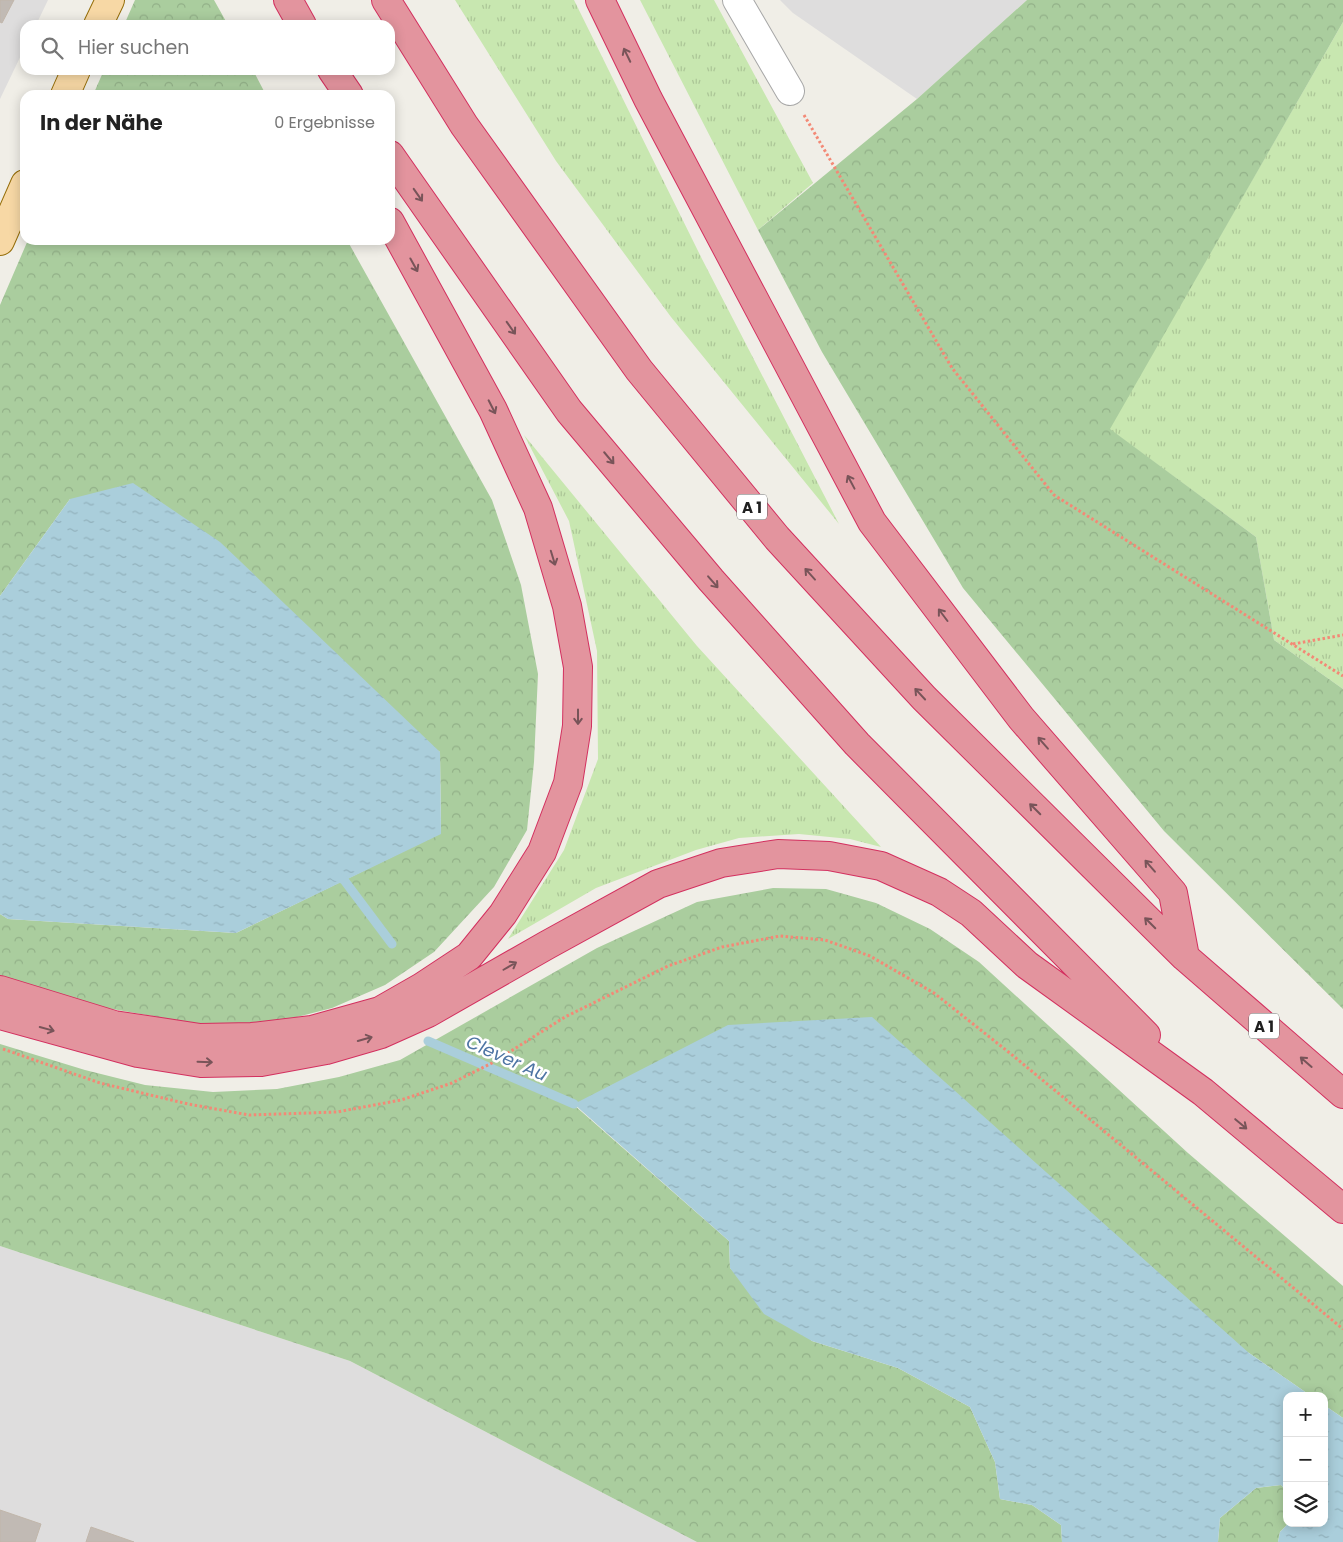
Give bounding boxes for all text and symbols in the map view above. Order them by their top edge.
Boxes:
search box [20,20,395,75]
icon: search [38,34,66,62]
text: Hier suchen [78,34,189,61]
one-way arrow [621,48,631,63]
text: In der Nähe [40,108,163,137]
text: 0 Ergebnisse [274,111,375,134]
one-way arrow [413,188,423,202]
one-way arrow [409,257,419,272]
one-way arrow [506,321,516,335]
one-way arrow [487,400,497,415]
one-way arrow [603,451,614,464]
one-way arrow [845,475,855,490]
road number: A 1 [737,494,767,520]
one-way arrow [548,549,558,565]
one-way arrow [804,567,816,580]
one-way arrow [707,575,718,588]
one-way arrow [937,609,948,622]
one-way arrow [914,687,926,700]
one-way arrow [573,709,582,725]
one-way arrow [1037,737,1049,750]
one-way arrow [1029,802,1041,815]
one-way arrow [1144,859,1155,872]
one-way arrow [1144,917,1156,929]
one-way arrow [502,961,517,971]
road number: A 1 [1249,1014,1279,1038]
one-way arrow [38,1025,54,1034]
water label: Clever Au [462,1029,552,1087]
one-way arrow [357,1034,373,1044]
one-way arrow [1300,1057,1313,1068]
one-way arrow [197,1058,213,1067]
one-way arrow [1234,1118,1247,1129]
map controls [1283,1392,1328,1527]
button: + [1283,1392,1328,1437]
button: − [1283,1437,1328,1482]
button: layers [1283,1482,1328,1527]

